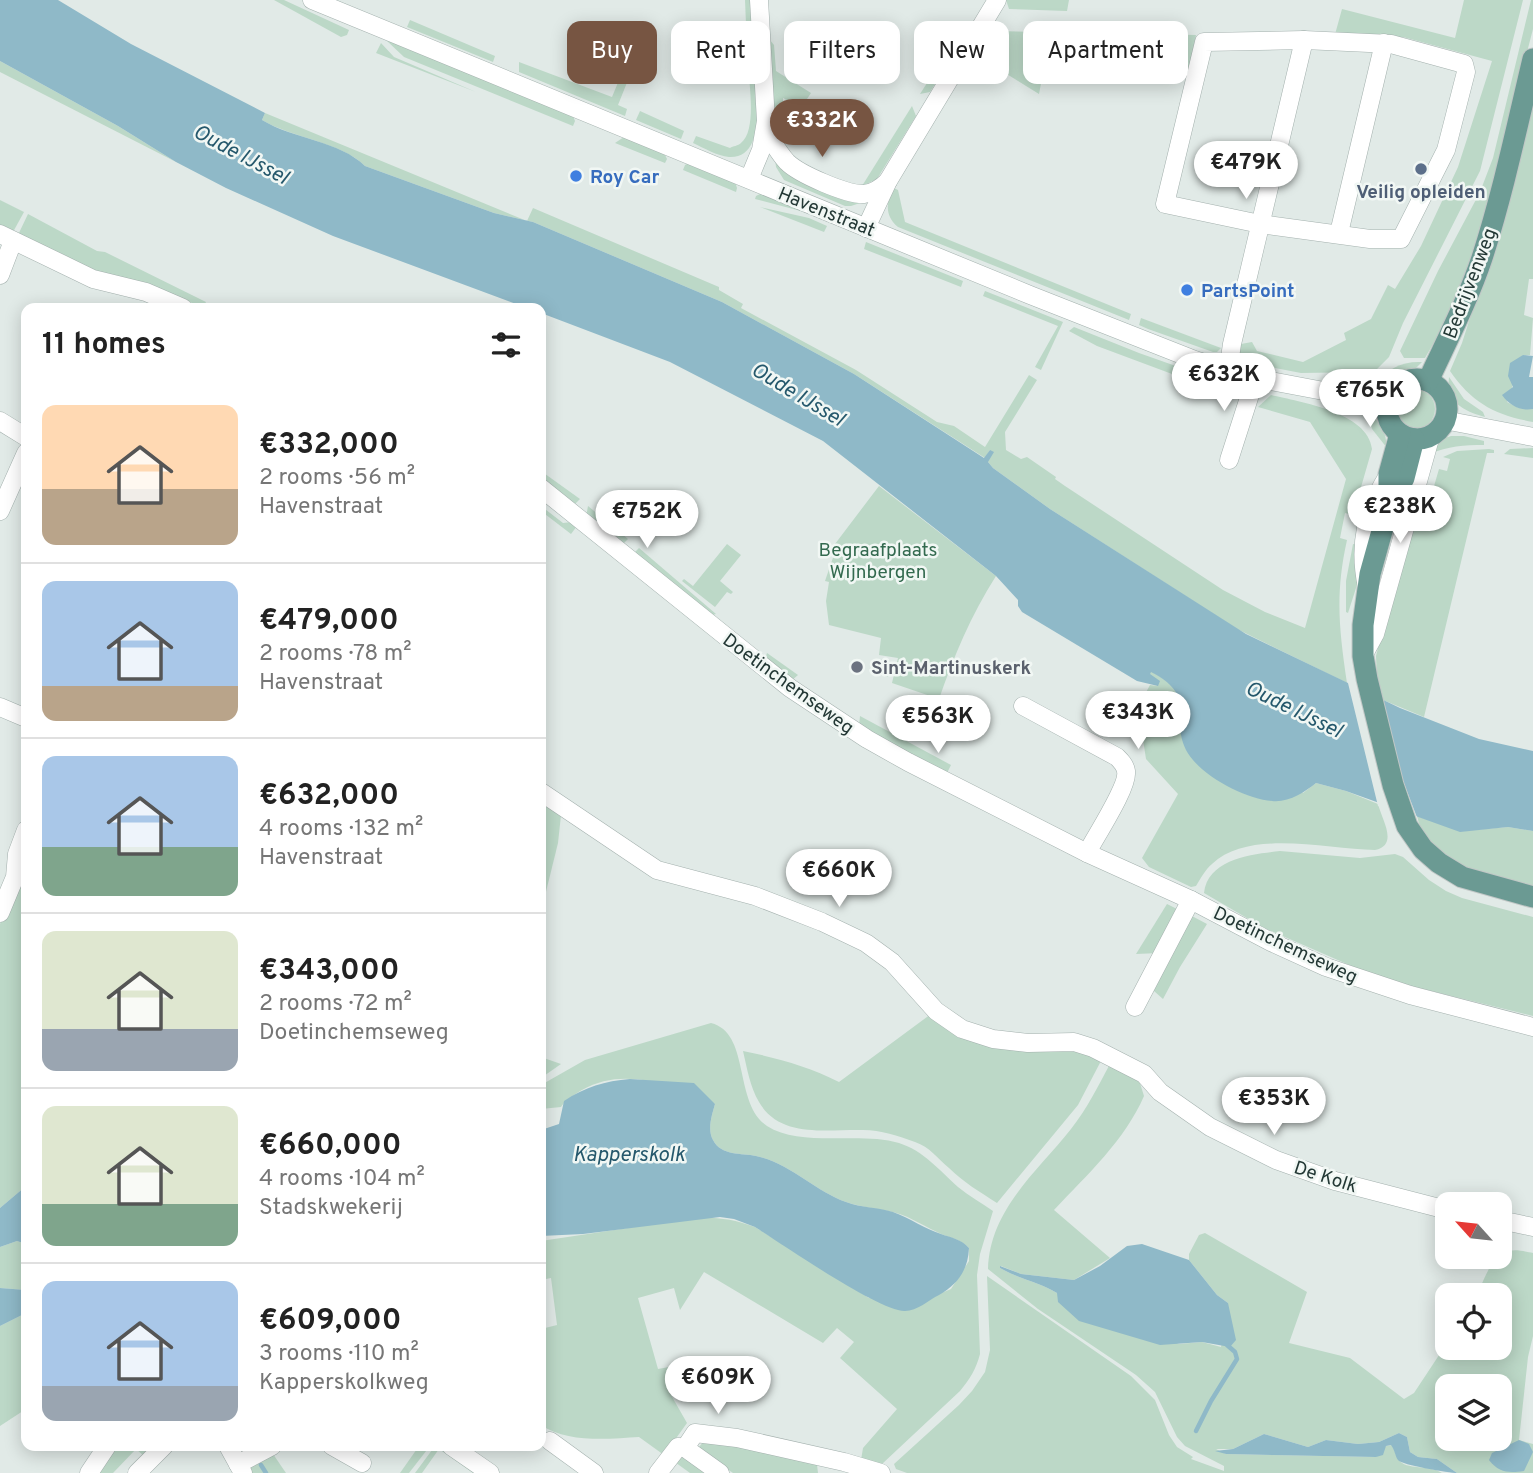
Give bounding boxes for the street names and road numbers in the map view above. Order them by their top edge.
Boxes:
street label: Havenstraat [774,183,878,243]
street label: Bedrijvenweg [1439,225,1503,342]
street label: Doetinchemseweg [717,629,858,740]
street label: Doetinchemseweg [1209,902,1361,990]
street label: De Kolk [1291,1156,1360,1199]

